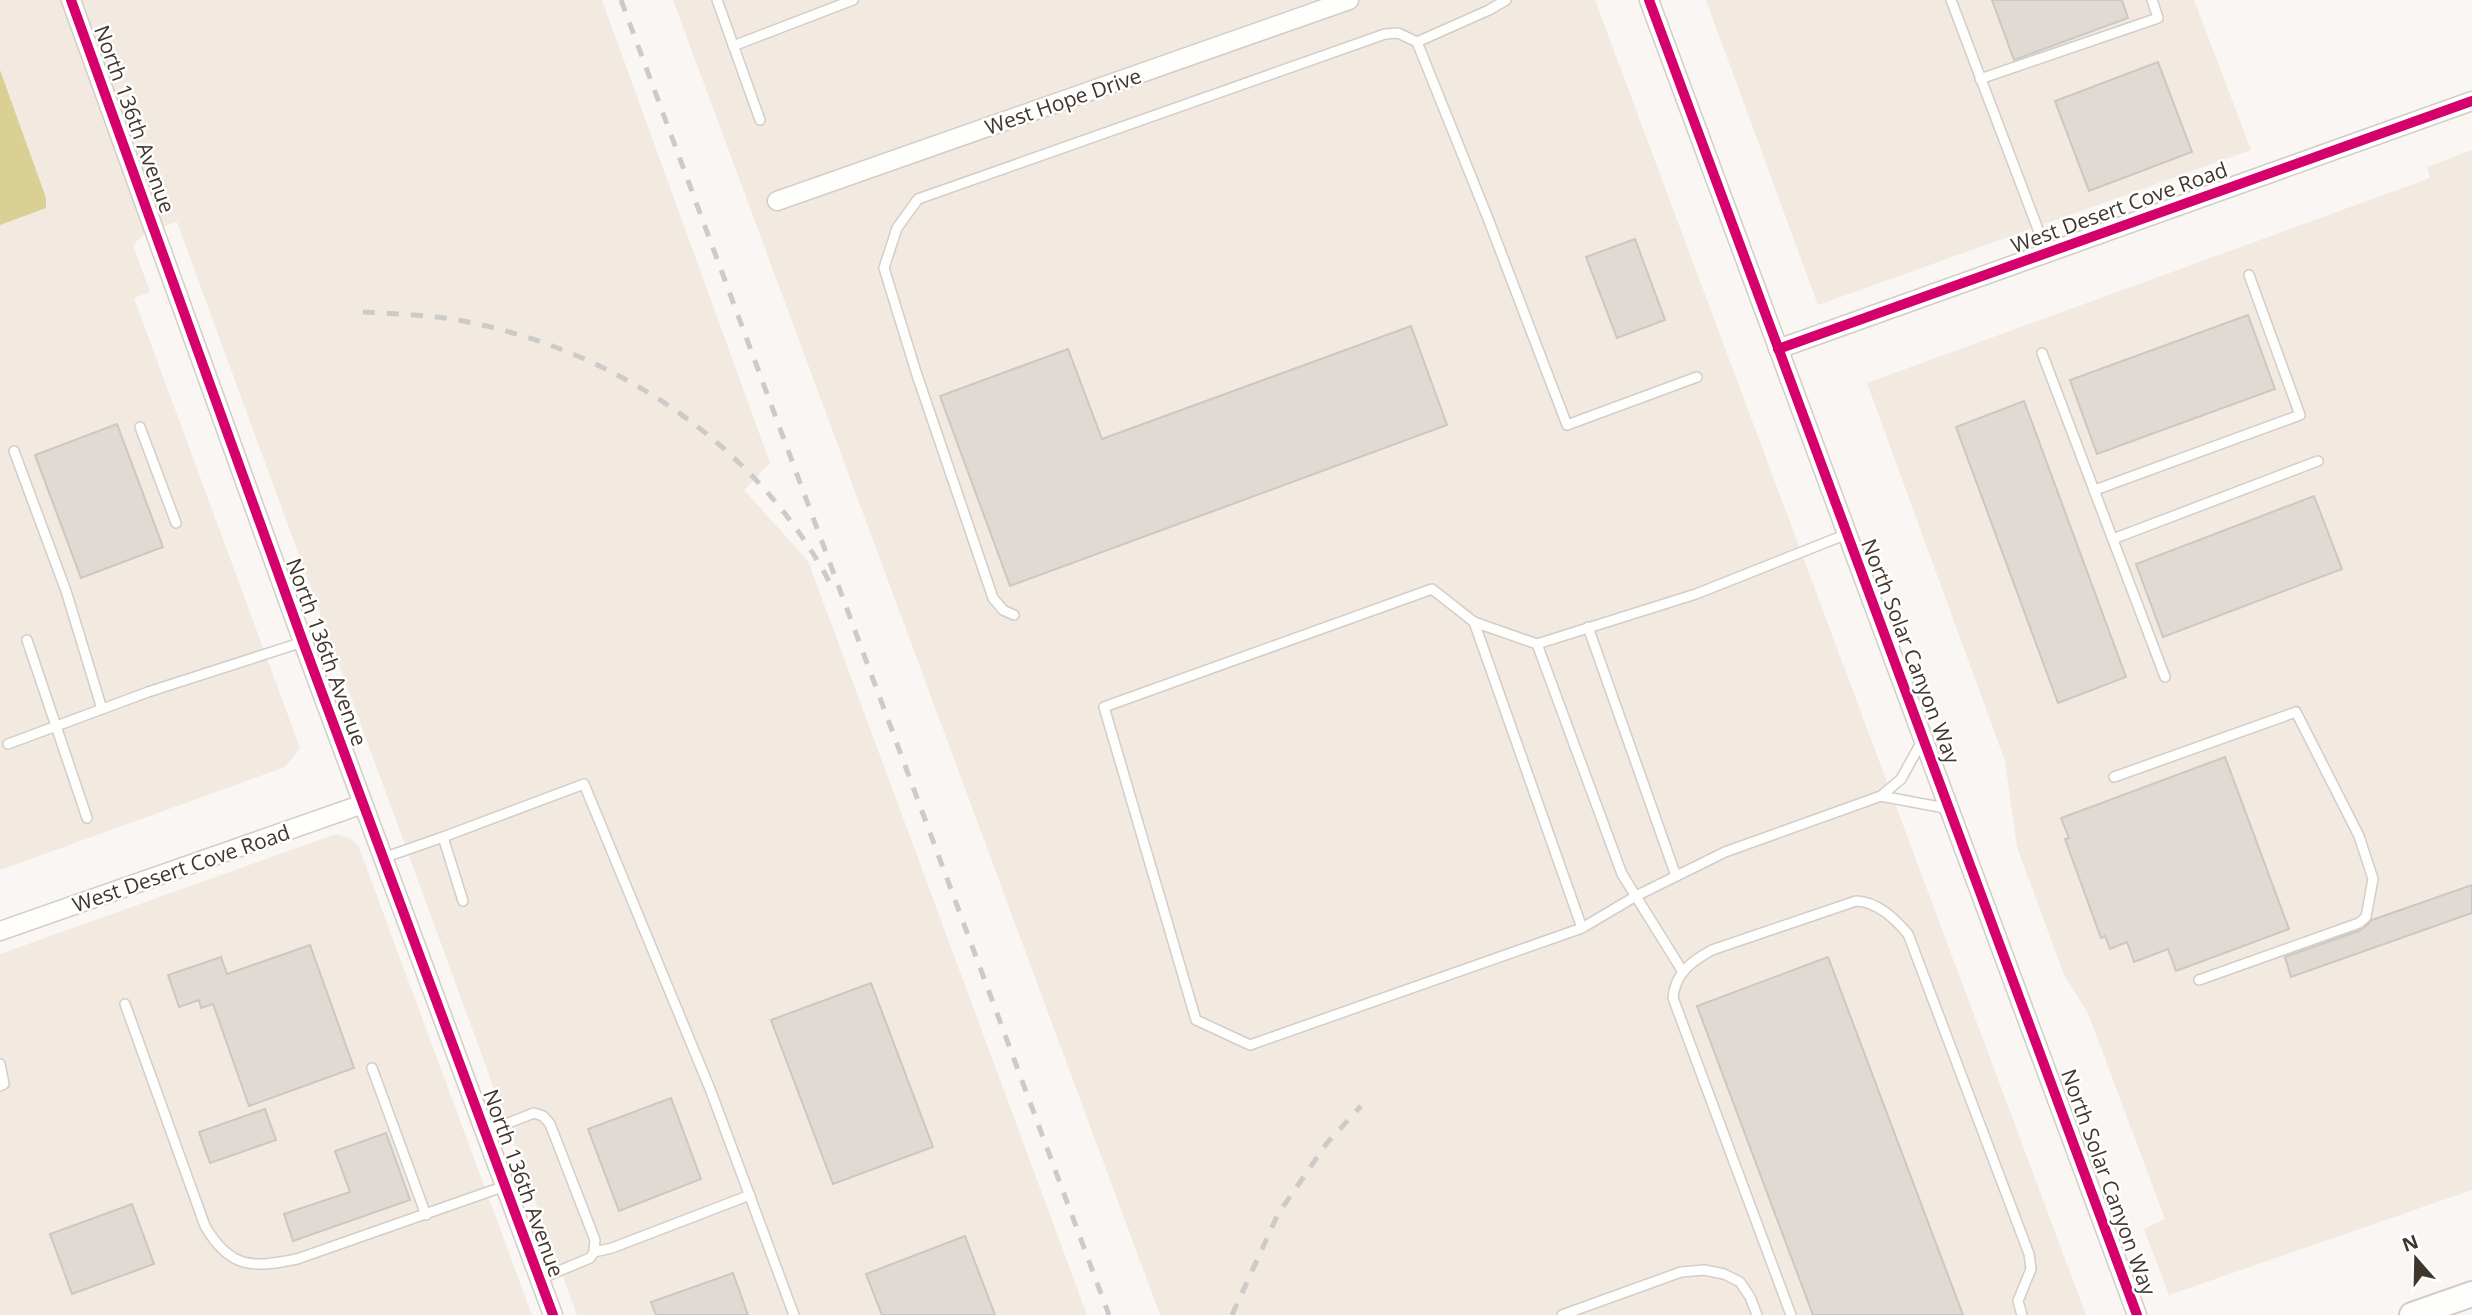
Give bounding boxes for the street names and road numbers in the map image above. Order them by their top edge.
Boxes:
street label: North 136th Avenue [88,21,182,217]
street label: West Hope Drive [981,61,1145,141]
street label: West Desert Cove Road [2007,155,2231,259]
street label: North Solar Canyon Way [1855,534,1967,768]
street label: North 136th Avenue [280,554,374,750]
street label: West Desert Cove Road [69,818,293,918]
street label: North Solar Canyon Way [2055,1065,2163,1299]
street label: North 136th Avenue [477,1085,571,1281]

